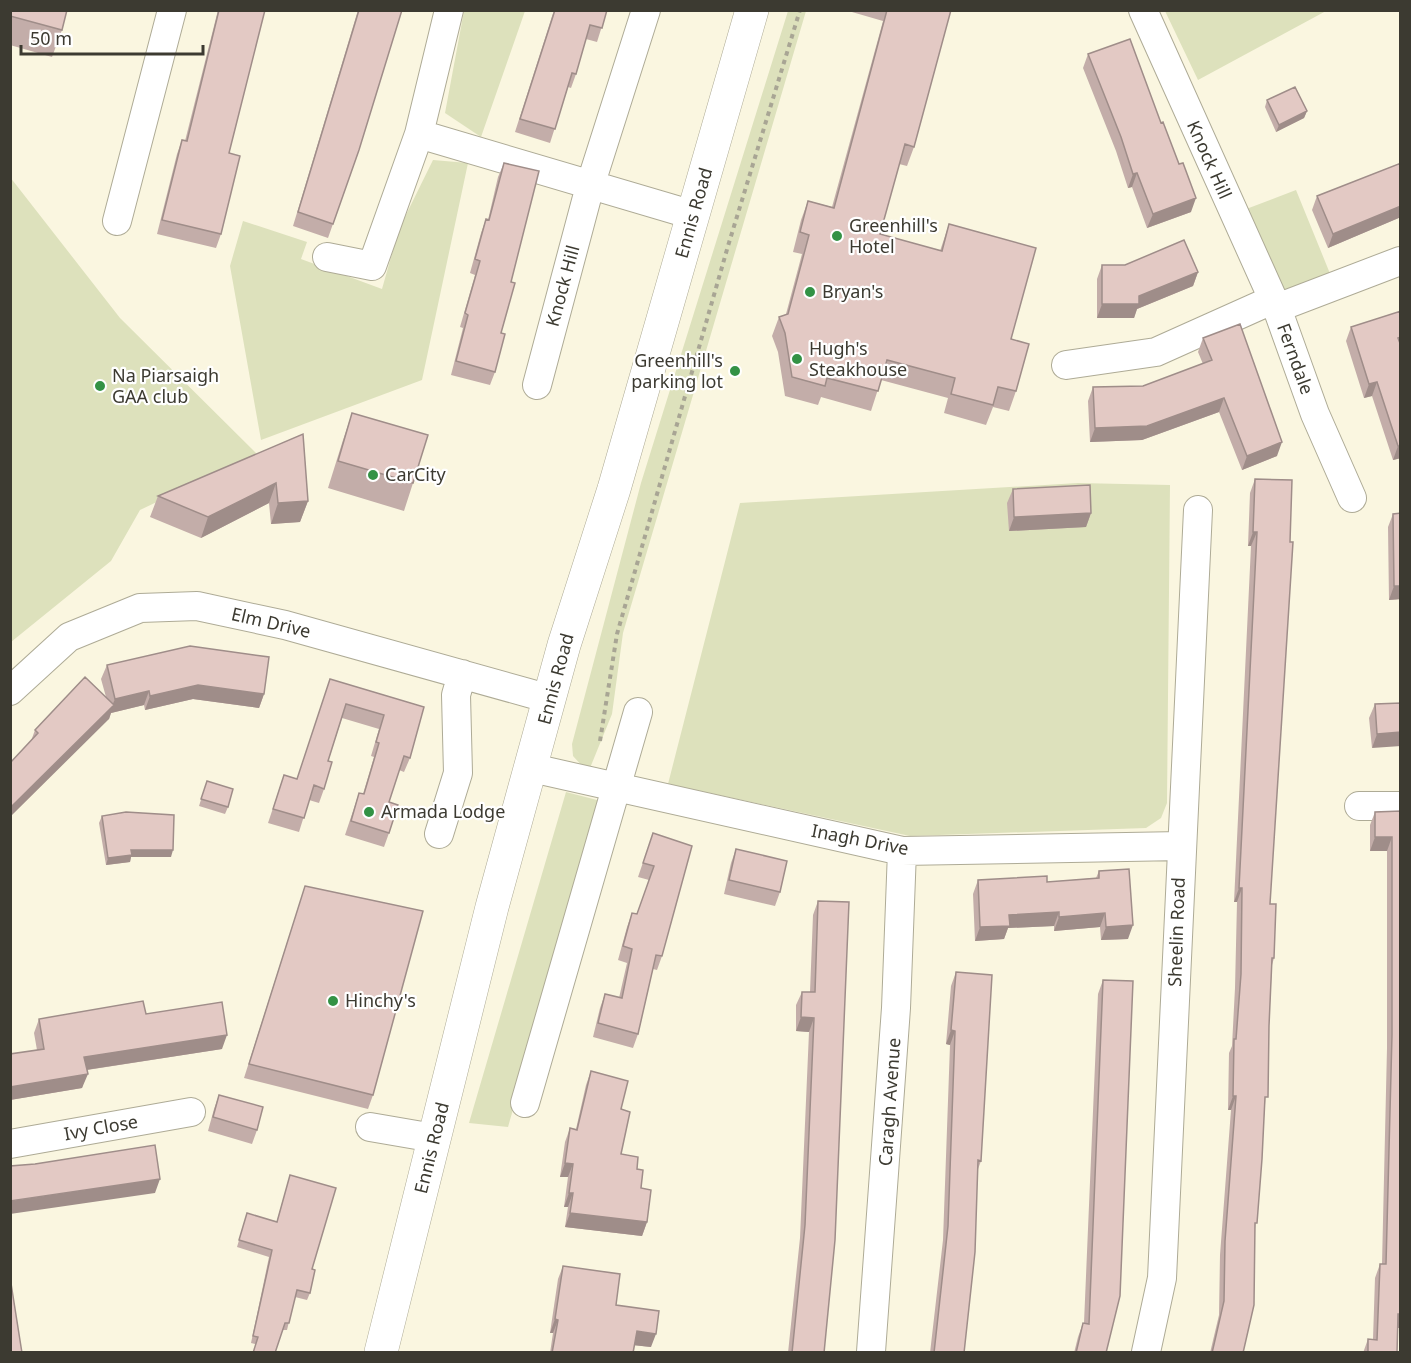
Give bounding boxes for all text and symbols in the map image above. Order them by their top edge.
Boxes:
scale bar [21,18,202,56]
text: 50 m [30,26,72,50]
street label: Knock Hill [1182,117,1238,203]
street label: Ennis Road [669,164,717,261]
place label: Greenhill's Hotel [849,213,938,258]
marker: Greenhill's Hotel [830,229,844,243]
street label: Knock Hill [540,242,584,329]
place label: Bryan's [822,279,884,303]
marker: Bryan's [803,285,817,299]
street label: Ferndale [1272,320,1320,398]
place label: Hugh's Steakhouse [809,336,907,381]
place label: Greenhill's parking lot [631,348,723,393]
marker: Hugh's Steakhouse [790,352,804,366]
place label: Na Piarsaigh GAA club [112,363,219,408]
marker: Greenhill's parking lot [728,364,742,378]
marker: Na Piarsaigh GAA club [93,379,107,393]
place label: CarCity [385,462,446,486]
marker: CarCity [366,468,380,482]
street label: Elm Drive [229,601,313,643]
street label: Ennis Road [531,630,579,727]
place label: Armada Lodge [381,799,505,823]
marker: Armada Lodge [362,805,376,819]
street label: Inagh Drive [809,818,911,860]
street label: Sheelin Road [1162,877,1190,987]
place label: Hinchy's [345,988,416,1012]
marker: Hinchy's [326,994,340,1008]
street label: Caragh Avenue [873,1037,905,1167]
street label: Ennis Road [408,1100,454,1196]
street label: Ivy Close [62,1109,140,1145]

